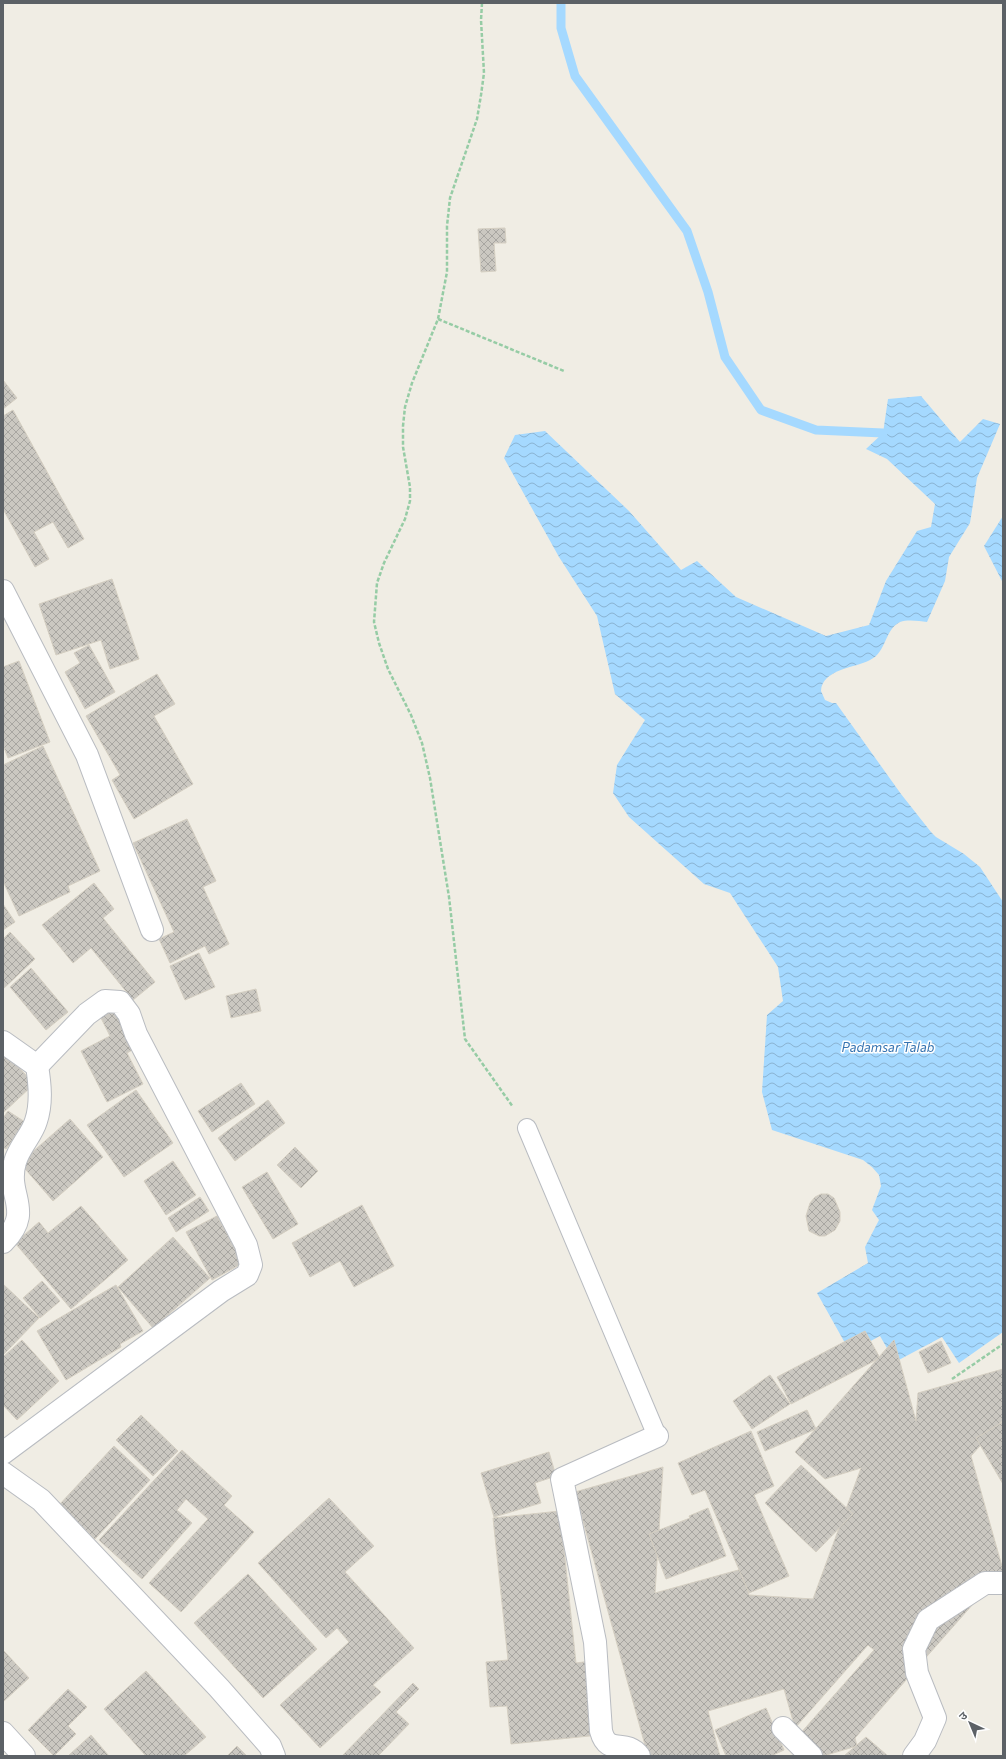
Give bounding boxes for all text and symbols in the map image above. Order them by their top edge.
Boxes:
water label: Padamsar Talab [842,1039,935,1055]
north arrow [950,1703,990,1743]
text: उ [956,1708,970,1722]

